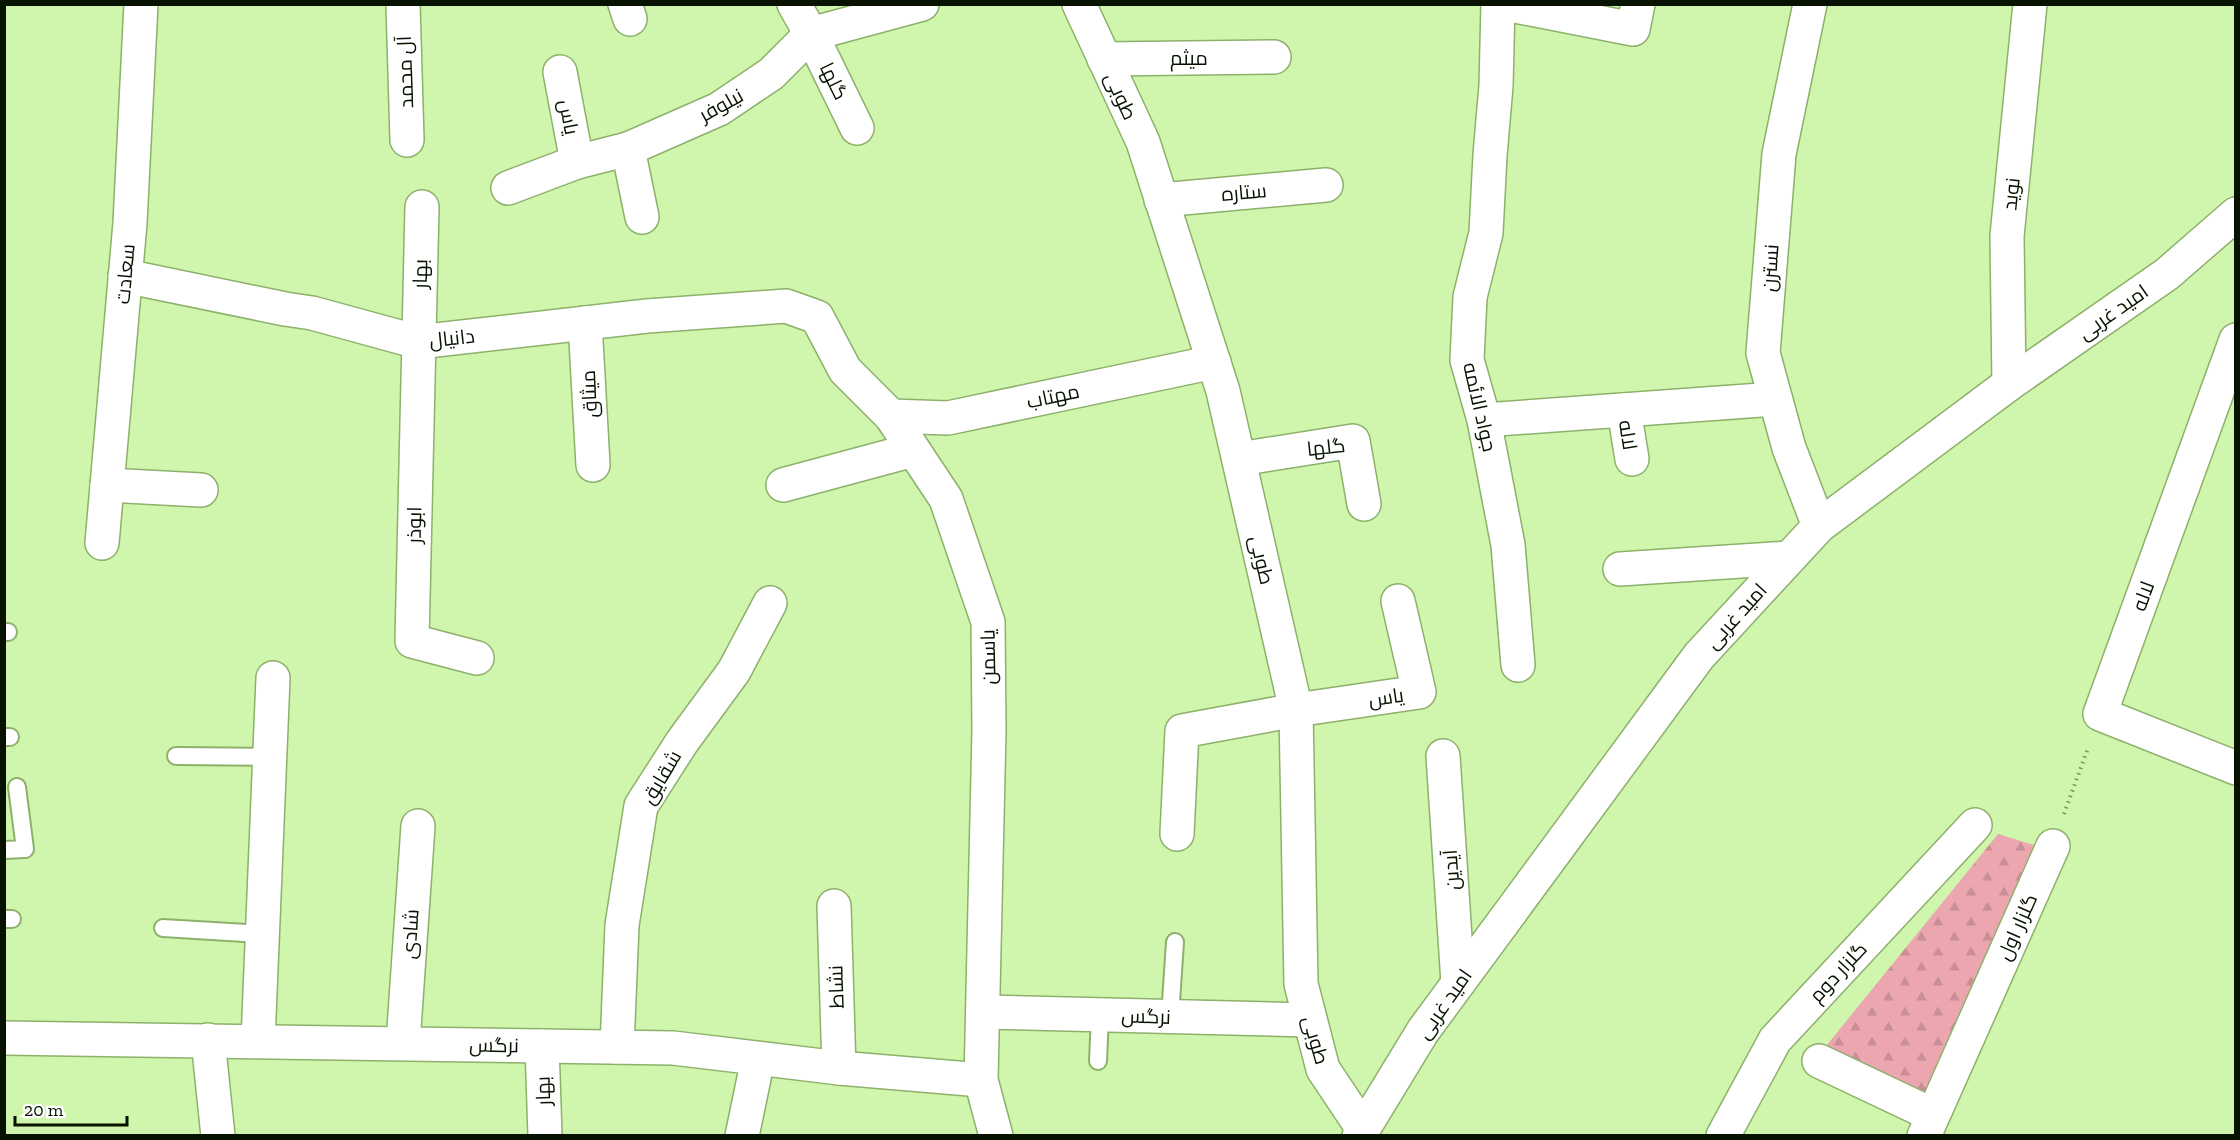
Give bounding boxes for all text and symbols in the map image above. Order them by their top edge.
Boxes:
street label: آل محمد [392,35,419,109]
street label: میثم [1170,46,1208,72]
street label: گلها [814,58,853,104]
street label: طوبی [1099,69,1142,124]
street label: نیلوفر [694,83,747,127]
street label: یاس [553,97,584,138]
street label: نوید [1997,176,2025,212]
street label: ستاره [1220,178,1268,206]
street label: سعادت [110,243,140,305]
street label: نسترن [1756,243,1785,293]
street label: بهار [408,259,433,290]
street label: امید غربی [2073,279,2153,346]
street label: دانیال [428,324,476,353]
street label: جواد الائمه [1458,360,1502,454]
street label: میثاق [576,369,603,418]
street label: مهتاب [1024,379,1082,414]
street label: لاله [1614,418,1642,452]
street label: گلها [1305,433,1347,462]
street label: ابوذر [402,506,426,545]
street label: طوبی [1244,533,1279,587]
street label: امید غربی [1700,578,1772,654]
street label: لاله [2127,578,2159,614]
street label: یاسمن [976,628,1001,685]
street label: یاس [1367,683,1406,712]
street label: شقایق [636,746,687,809]
street label: آیدین [1438,848,1465,891]
street label: گلزار اول [1992,890,2043,964]
street label: شادی [396,908,425,960]
street label: گلزار دوم [1804,937,1873,1009]
street label: امید غربی [1411,964,1478,1044]
street label: نشاط [823,965,849,1009]
street label: نرگس [1121,1003,1171,1030]
street label: طوبی [1297,1013,1334,1067]
street label: نرگس [469,1033,519,1058]
street label: بهار [530,1076,557,1107]
scale bar [15,1089,128,1127]
text: 20 m [24,1099,64,1121]

